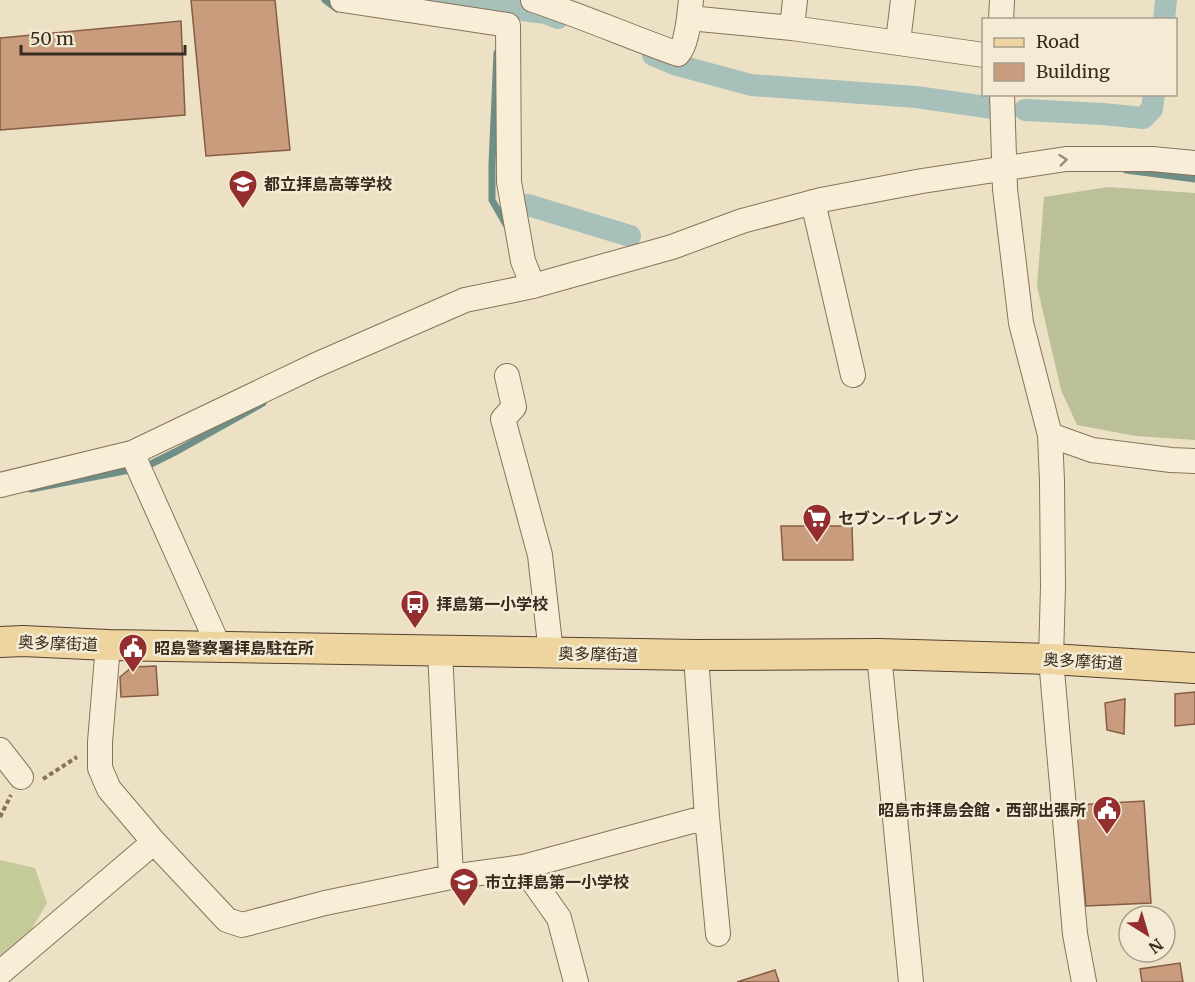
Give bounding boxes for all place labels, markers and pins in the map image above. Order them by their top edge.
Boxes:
school or university icon: 都立拝島高等学校 [227,168,259,210]
place label: 都立拝島高等学校 [264,174,392,194]
supermarket icon: セブン-イレブン [801,502,833,544]
place label: セブン-イレブン [838,508,959,528]
bus stop icon: 拝島第一小学校 [399,588,431,630]
place label: 拝島第一小学校 [436,594,548,614]
public building icon: 昭島警察署拝島駐在所 [117,632,149,674]
place label: 昭島警察署拝島駐在所 [154,638,314,658]
public building icon: 昭島市拝島会館・西部出張所 [1091,794,1123,836]
place label: 昭島市拝島会館・西部出張所 [878,800,1086,820]
school or university icon: 市立拝島第一小学校 [448,866,480,908]
place label: 市立拝島第一小学校 [485,872,629,892]

